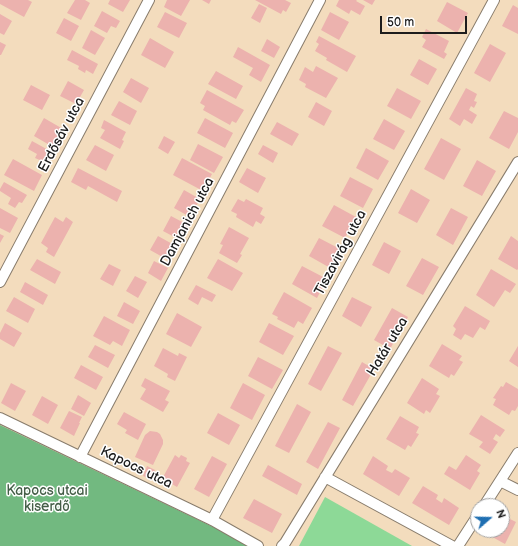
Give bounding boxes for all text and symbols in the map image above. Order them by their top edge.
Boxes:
scale bar [382,8,469,34]
text: 50 m [387,15,414,30]
street label: Erdősáv utca [35,95,89,175]
street label: Damjanich utca [158,175,218,269]
street label: Tiszavirág utca [311,208,371,298]
street label: Határ utca [364,314,412,380]
street label: Kapocs utca [97,443,175,493]
park label: Kapocs utcai kiserdő [6,483,88,516]
north arrow [470,498,510,538]
text: N [493,508,508,520]

